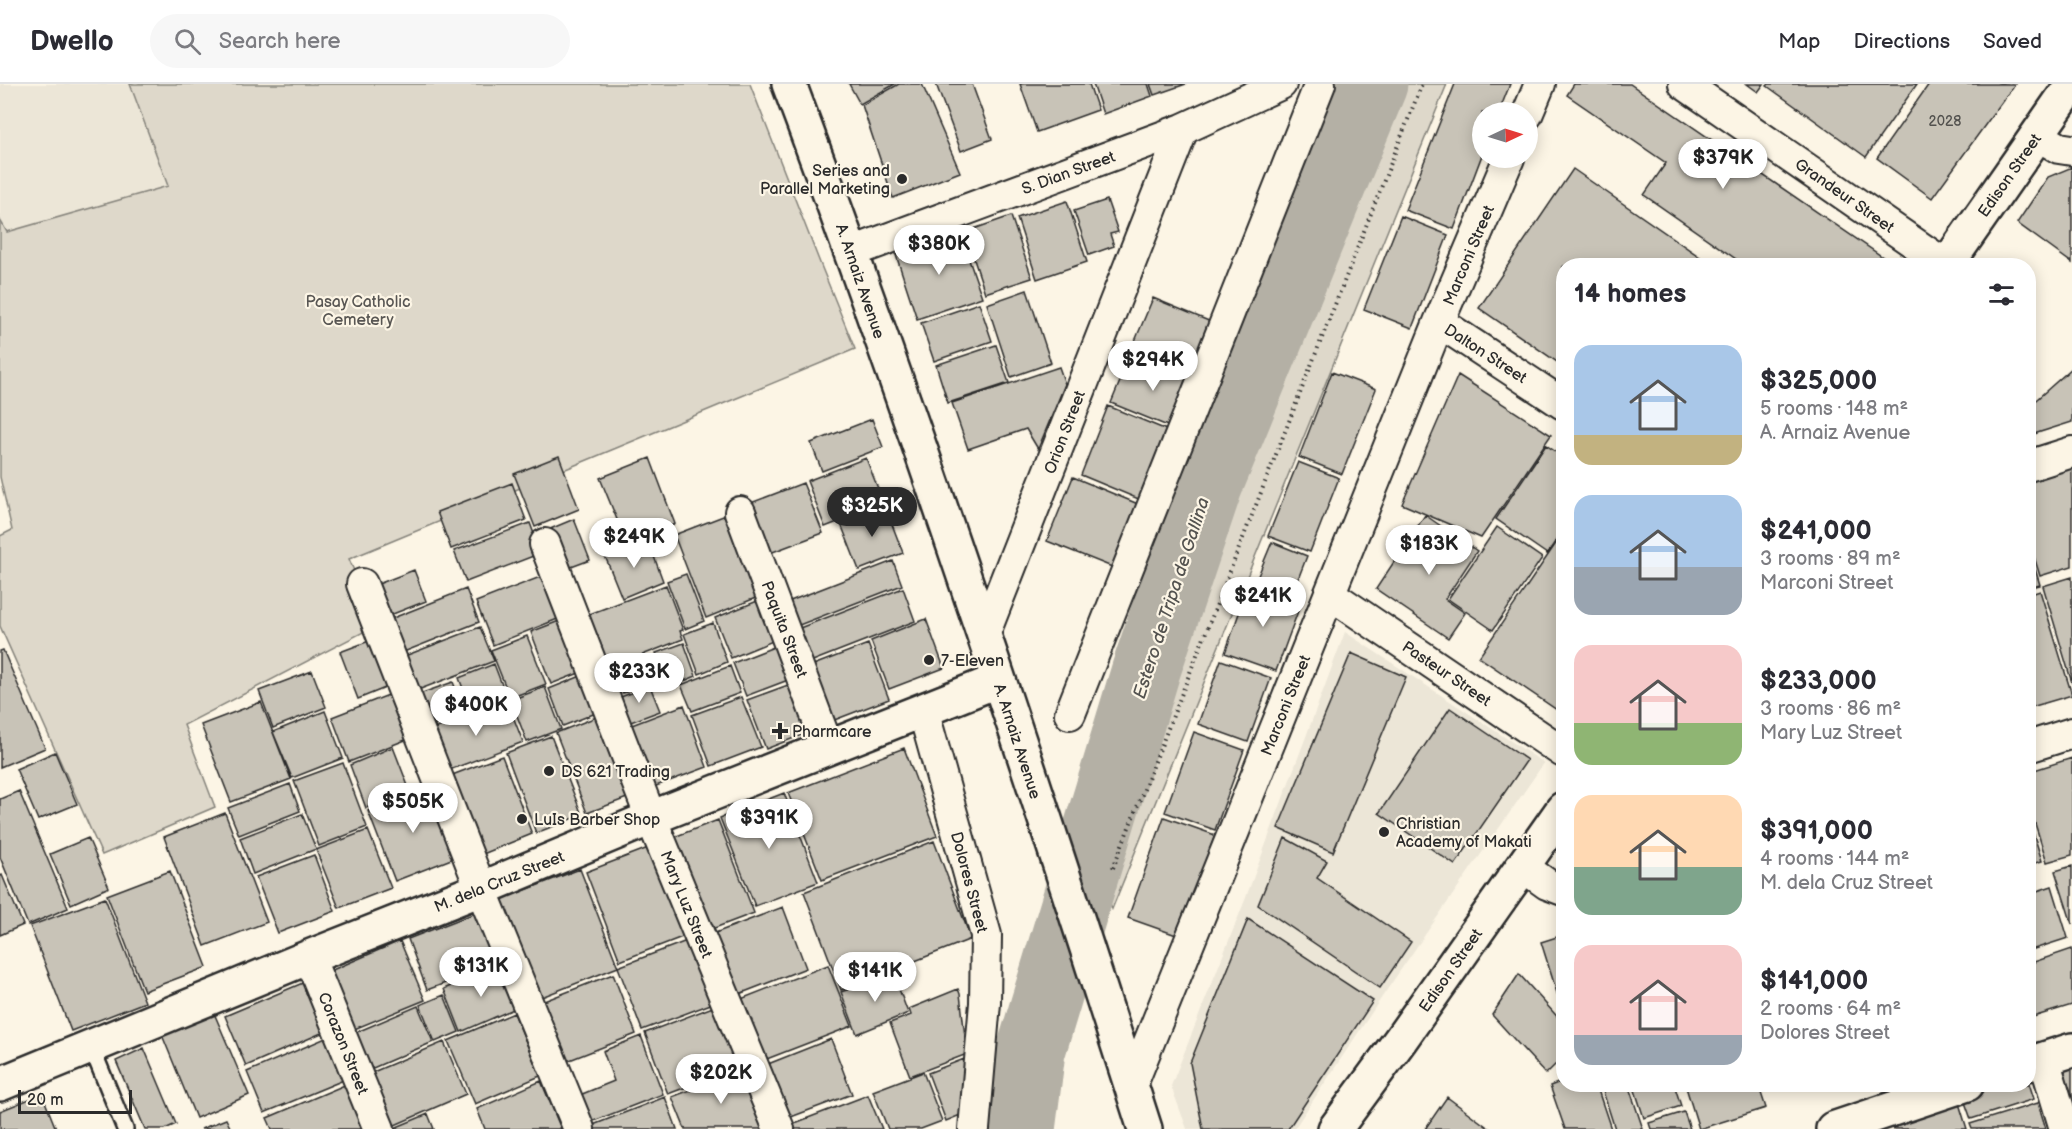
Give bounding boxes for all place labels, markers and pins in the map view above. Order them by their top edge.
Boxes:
pin: $379K [1681,139,1765,190]
place label: Series and Parallel Marketing [760,162,890,199]
marker: Series and Parallel Marketing [895,172,909,186]
pin: $380K [897,225,981,276]
pin: $294K [1111,341,1195,392]
pin: $325K [830,487,914,538]
pin: $249K [592,518,676,569]
pin: $183K [1387,525,1471,576]
pin: $241K [1221,577,1305,628]
place label: 7-Eleven [941,652,1004,671]
pin: $233K [597,653,681,704]
marker: 7-Eleven [922,653,936,667]
pin: $400K [434,686,518,737]
place label: Pharmcare [792,723,872,742]
marker: Pharmcare [773,724,787,738]
place label: DS 621 Trading [561,763,670,782]
marker: DS 621 Trading [542,764,556,778]
pin: $505K [371,783,455,834]
pin: $391K [727,799,811,850]
place label: LuIs Barber Shop [534,811,660,830]
marker: LuIs Barber Shop [515,812,529,826]
place label: Christian Academy of Makati [1396,815,1532,852]
marker: Christian Academy of Makati [1377,825,1391,839]
pin: $131K [439,947,523,998]
pin: $141K [833,952,917,1003]
pin: $202K [679,1054,763,1105]

